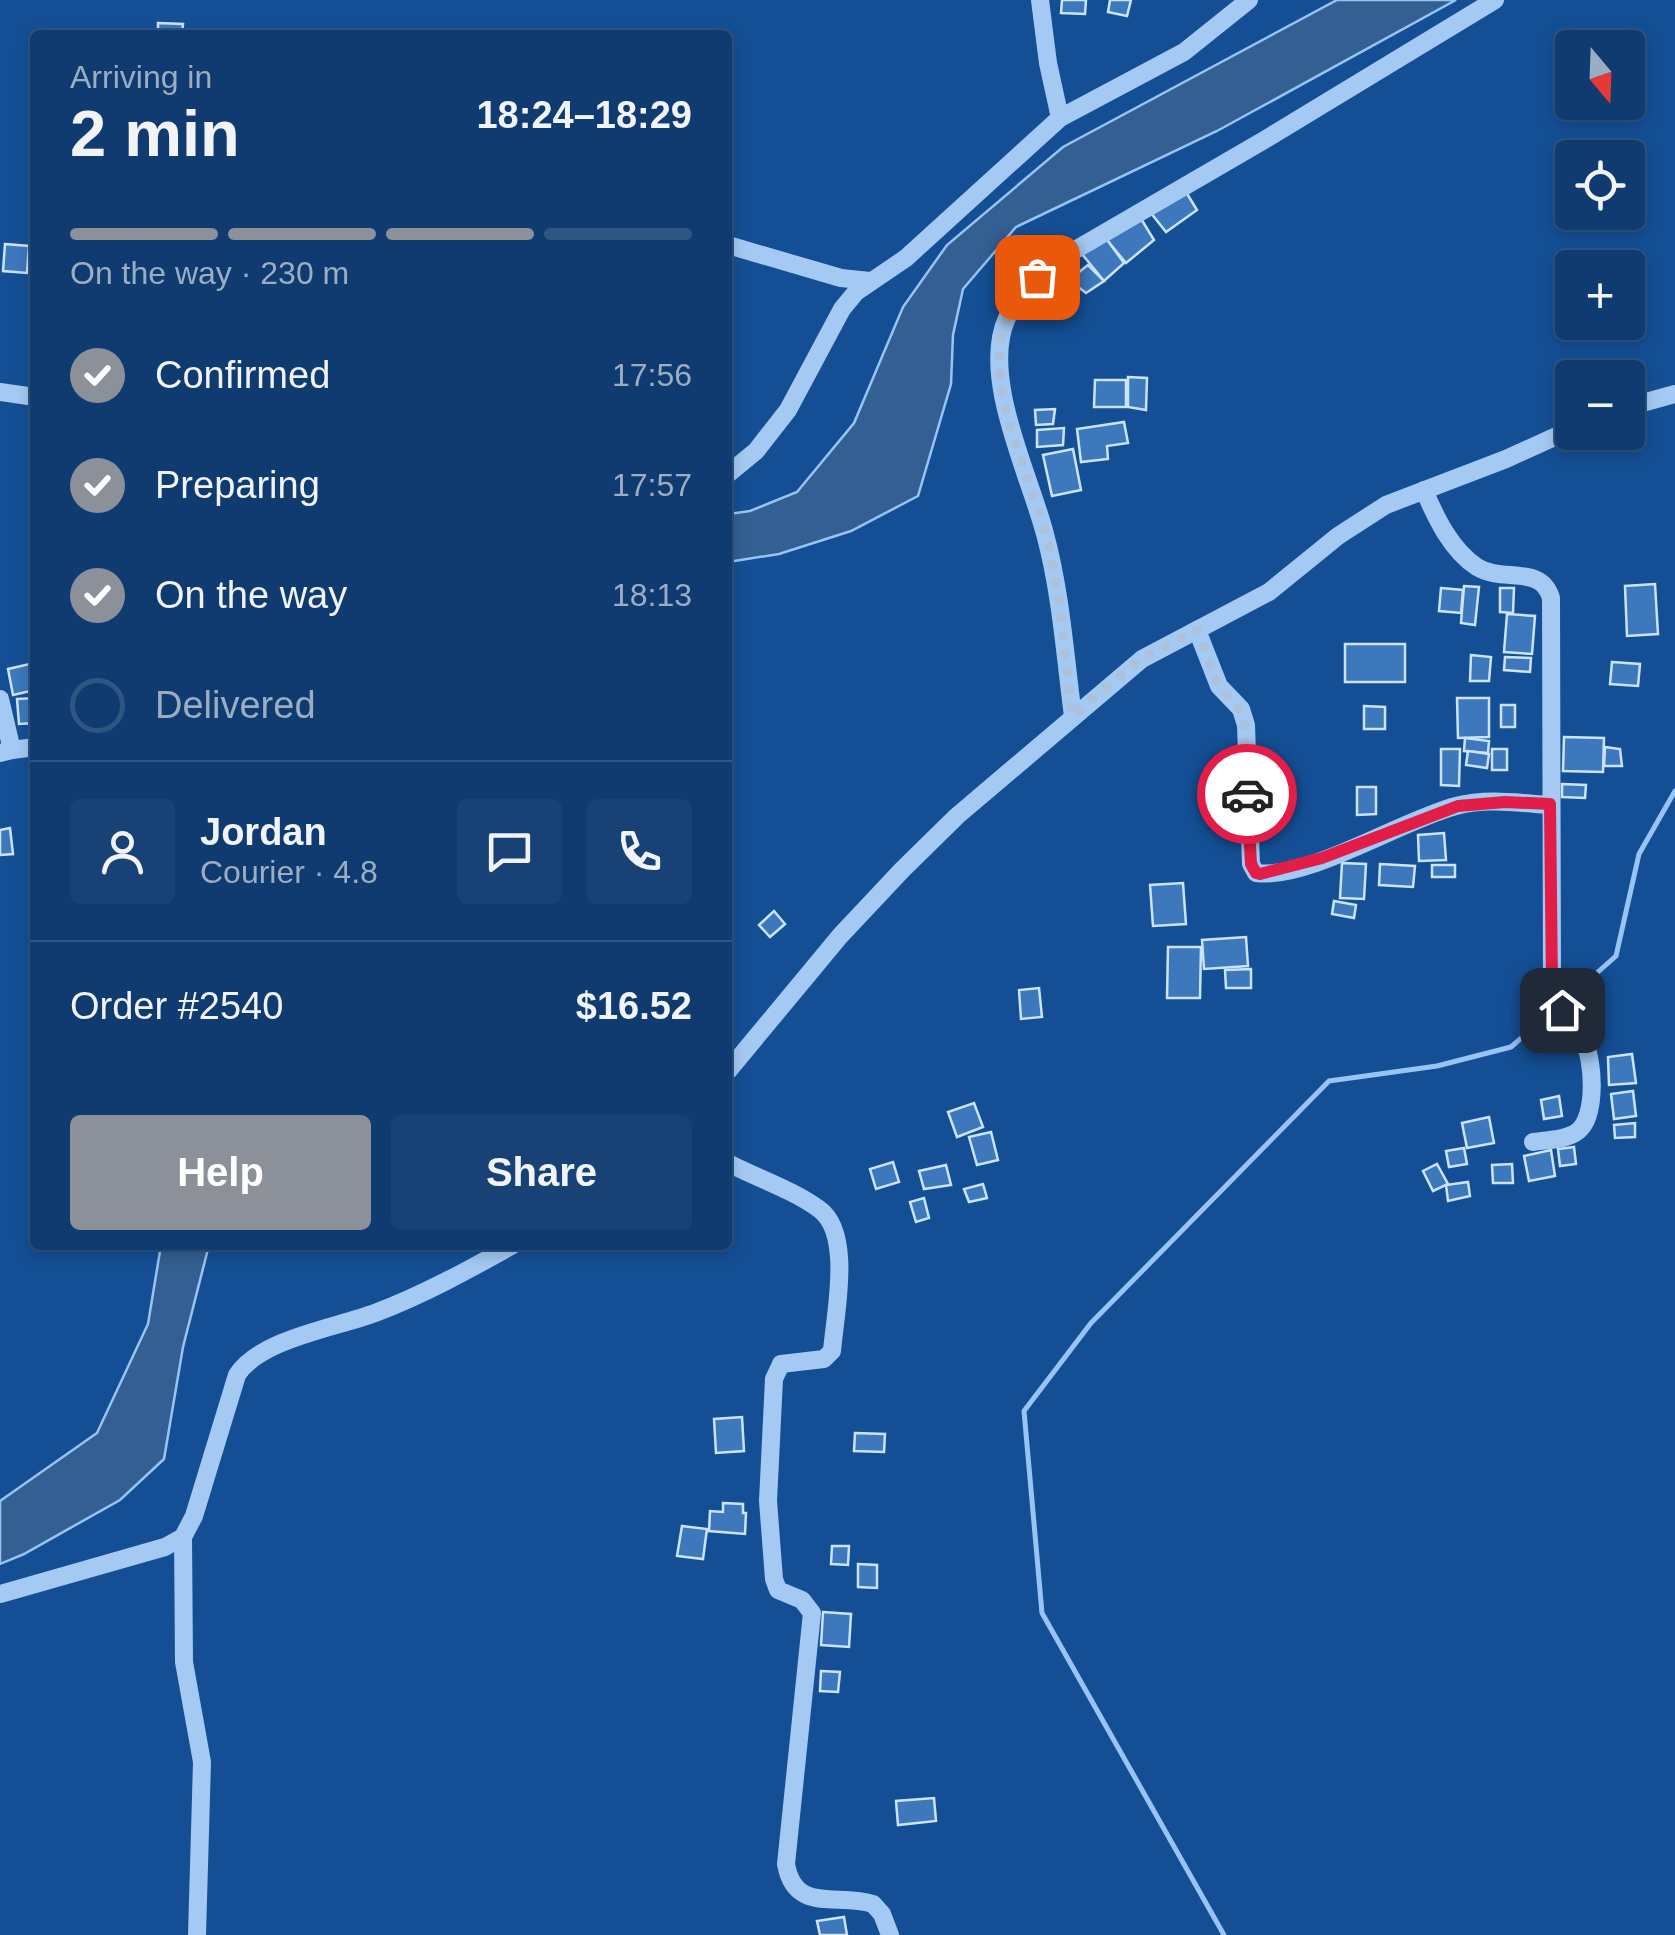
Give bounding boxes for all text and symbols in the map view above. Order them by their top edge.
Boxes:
north arrow [1555,30,1645,120]
map controls [1555,30,1645,450]
text: Arriving in [70,59,212,95]
text: 18:24–18:29 [476,94,692,136]
text: 2 min [70,97,240,170]
button: locate [1555,140,1645,230]
pin [995,235,1080,320]
icon: bag [1010,250,1065,305]
button: + [1555,250,1645,340]
text: On the way · 230 m [70,255,349,291]
icon: check [70,348,125,403]
text: Confirmed [155,354,330,396]
text: 17:56 [612,357,692,393]
button: − [1555,360,1645,450]
icon: check [70,458,125,513]
text: Preparing [155,464,320,506]
text: 17:57 [612,467,692,503]
icon: check [70,568,125,623]
text: On the way [155,574,347,616]
text: 18:13 [612,577,692,613]
text: Delivered [155,684,316,726]
courier [1197,744,1297,844]
icon: car [1220,767,1275,822]
button: person [70,799,175,904]
button: chat [457,799,562,904]
button: phone [587,799,692,904]
text: Jordan [200,811,327,853]
text: Courier · 4.8 [200,854,378,890]
pin [1520,968,1605,1053]
icon: home [1535,983,1590,1038]
text: Order #2540 [70,985,283,1027]
text: $16.52 [576,985,692,1027]
button: Help [70,1115,371,1230]
button: Share [391,1115,692,1230]

